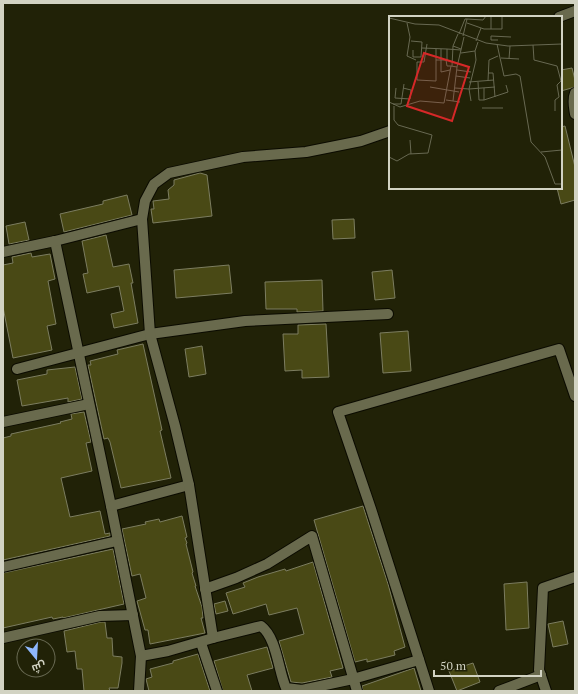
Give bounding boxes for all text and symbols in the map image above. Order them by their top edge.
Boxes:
inset map [389,16,562,189]
north arrow [16,638,56,678]
scale bar [434,652,541,678]
text: 50 m [440,658,467,673]
text: ش [30,659,48,676]

